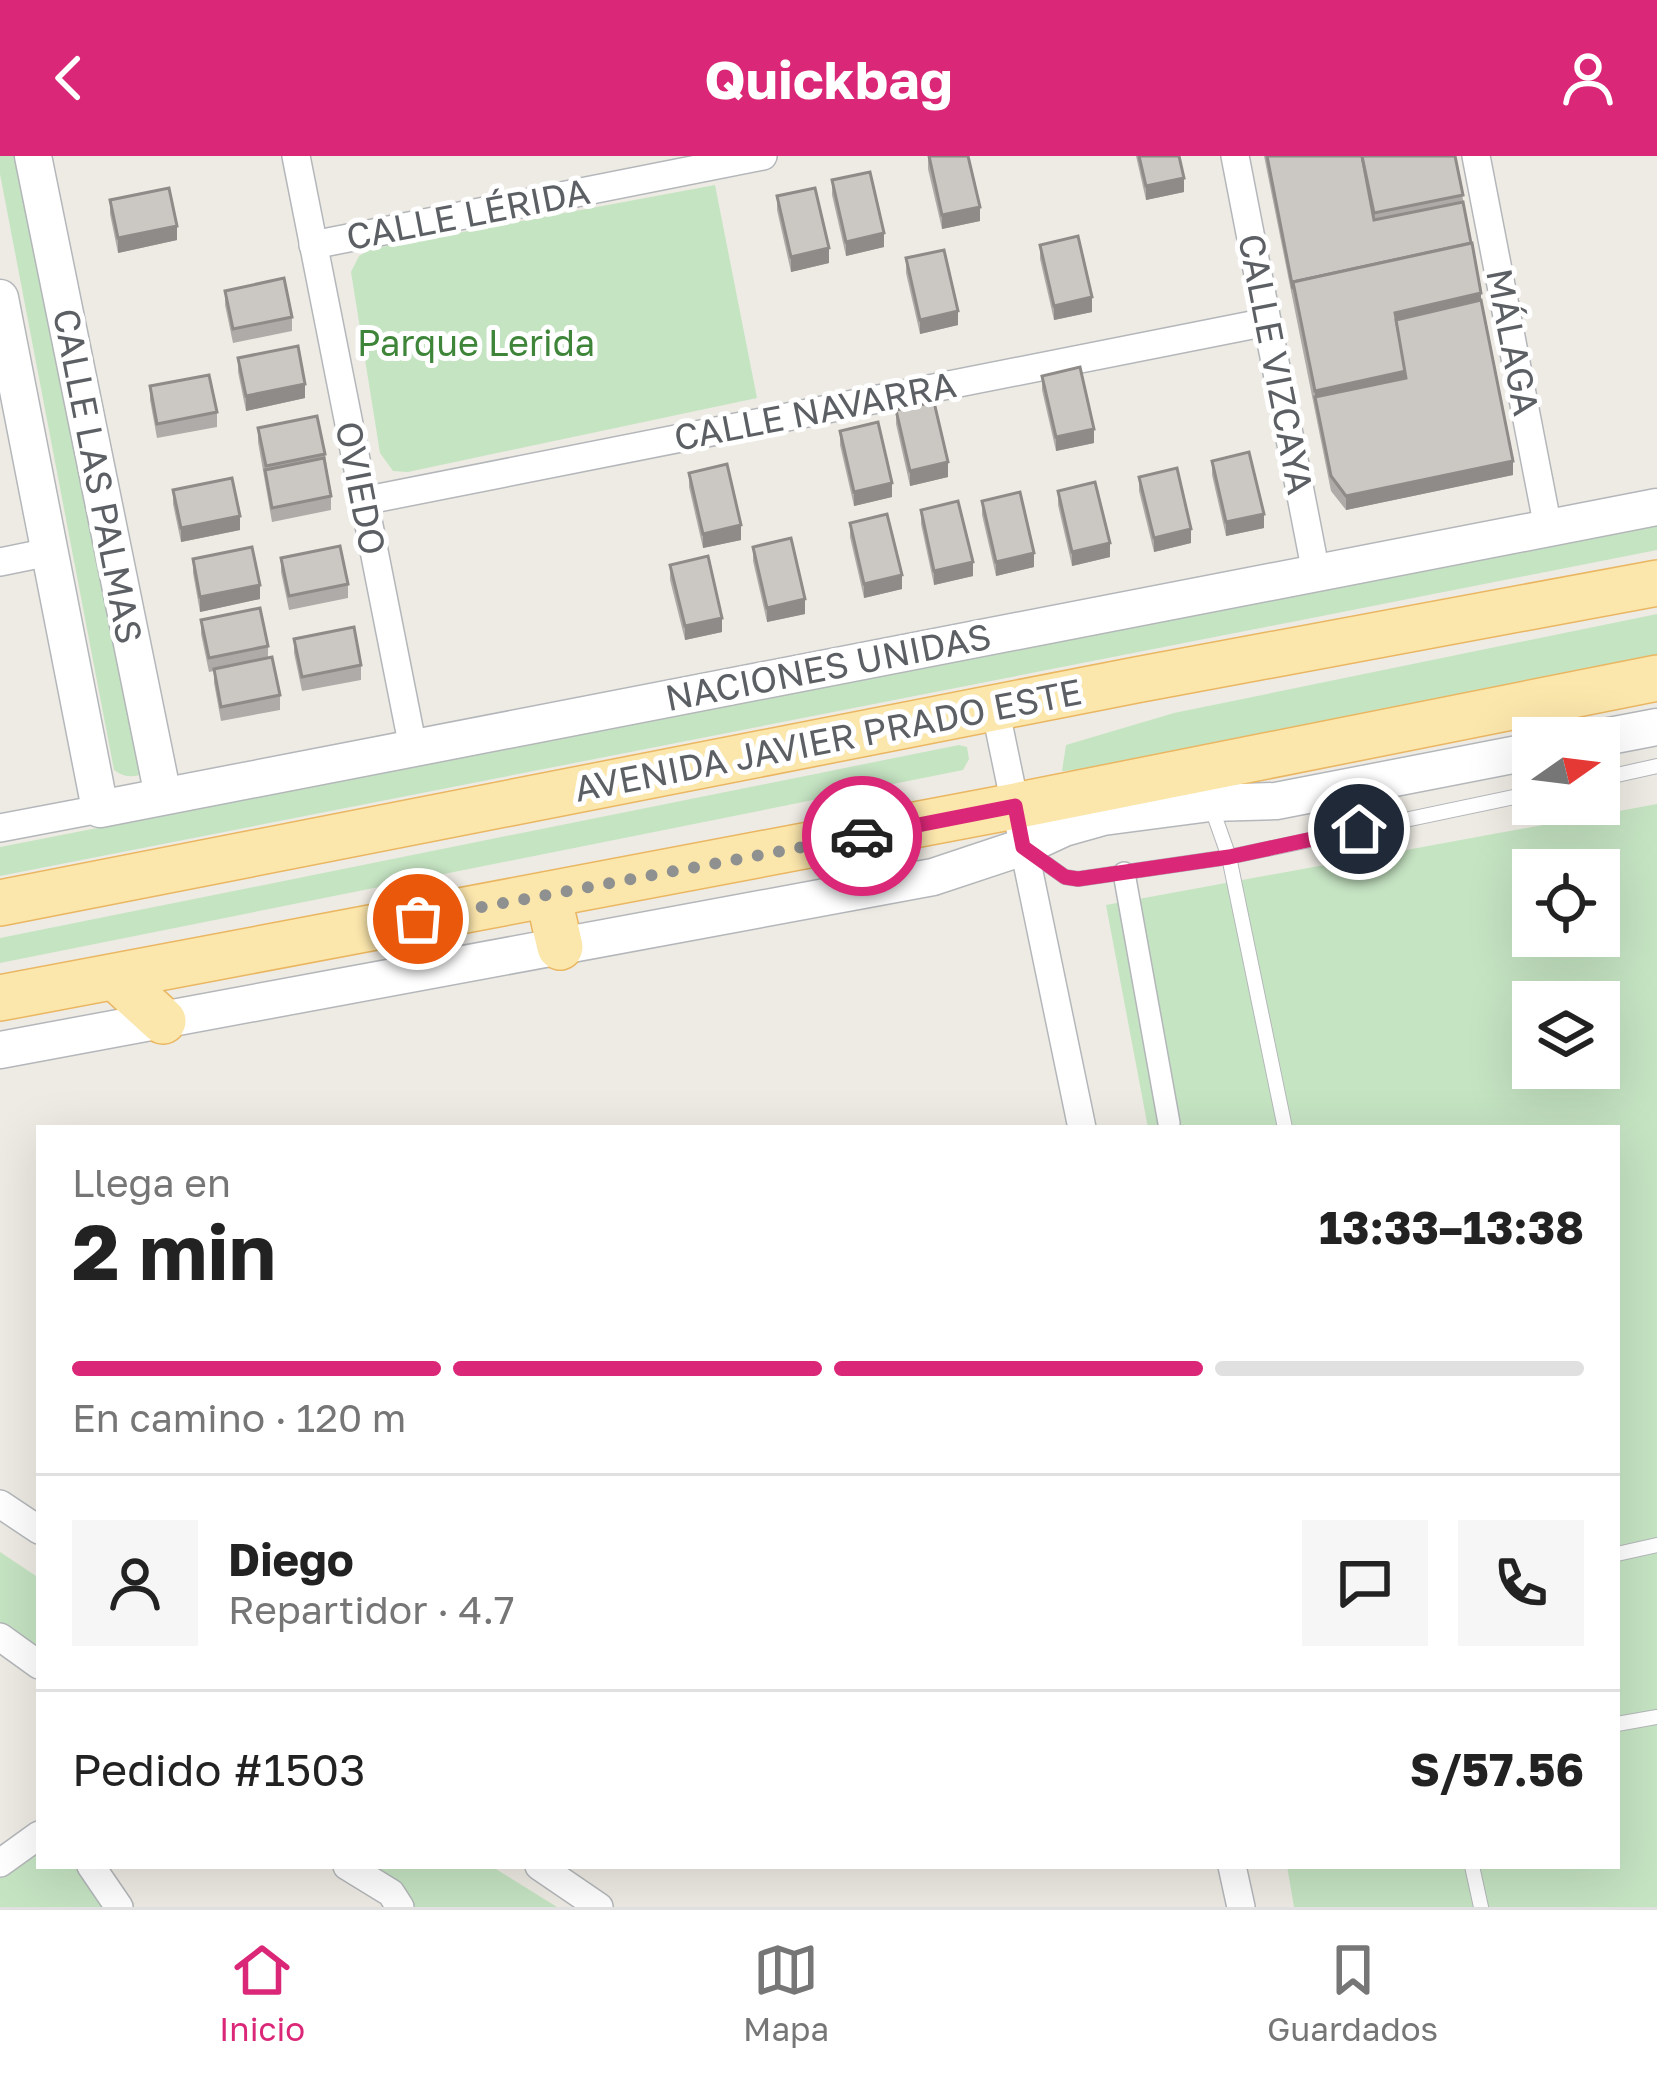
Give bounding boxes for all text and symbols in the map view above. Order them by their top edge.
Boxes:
icon: back [36,45,102,111]
icon: person [1555,45,1621,111]
text: Quickbag [704,46,953,111]
street label: CALLE LÉRIDA [343,169,593,258]
street label: CALLE VIZCAYA [1230,230,1323,498]
street label: MÁLAGA [1478,265,1549,419]
street label: CALLE LAS PALMAS [45,305,152,647]
park label: Parque Lerida [357,321,595,364]
street label: CALLE NAVARRA [670,362,959,459]
street label: OVIEDO [327,417,395,558]
street label: NACIONES UNIDAS [661,614,994,719]
street label: AVENIDA JAVIER PRADO ESTE [571,669,1085,810]
north arrow [1512,717,1620,825]
map controls [1512,717,1620,1089]
courier [802,776,922,896]
pin [1308,778,1410,880]
icon: home [1326,796,1392,862]
icon: car [829,803,895,869]
button: locate [1512,849,1620,957]
pin [367,868,469,970]
icon: bag [385,886,451,952]
button: layers [1512,981,1620,1089]
text: Llega en [72,1159,231,1206]
text: 13:33–13:38 [1319,1200,1584,1254]
text: 2 min [72,1204,276,1297]
text: En camino · 120 m [72,1394,406,1441]
button: person [72,1520,198,1646]
button: chat [1302,1520,1428,1646]
button: phone [1458,1520,1584,1646]
text: Diego [228,1532,354,1586]
text: Repartidor · 4.7 [228,1586,515,1633]
text: Pedido #1503 [72,1742,366,1796]
text: S/57.56 [1410,1742,1584,1796]
tab: Inicio [219,1937,305,2048]
tab: Mapa [743,1937,829,2048]
tab: Guardados [1267,1937,1438,2048]

